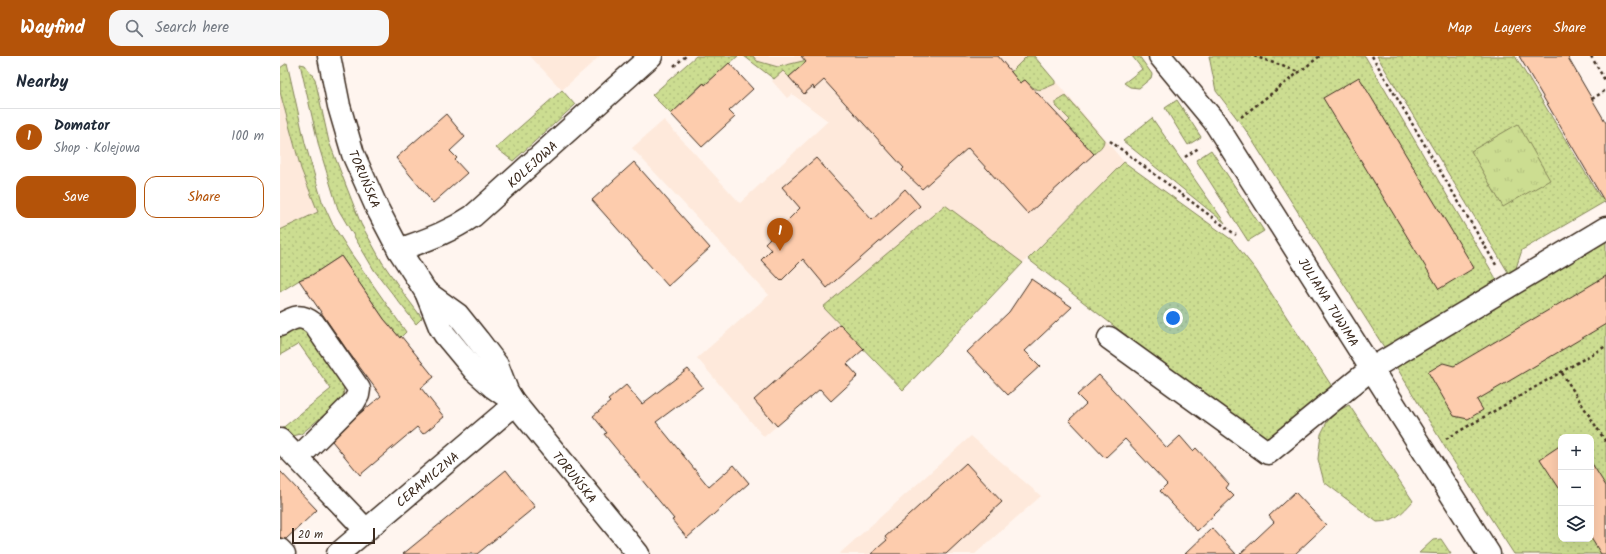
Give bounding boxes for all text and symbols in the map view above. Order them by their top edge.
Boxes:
search box [109,10,389,46]
text: Wayfind [20,13,85,43]
text: Search here [155,16,229,40]
icon: search [123,17,145,39]
text: Map [1448,17,1472,39]
text: Layers [1494,17,1532,39]
text: Share [1554,17,1586,39]
text: Nearby [16,69,68,96]
text: Domator [54,114,110,138]
text: 1 [27,126,31,147]
text: 100 m [231,126,264,147]
street label: KOLEJOWA [503,136,563,194]
text: Shop · Kolejowa [54,138,140,159]
street label: TORUŃSKA [342,147,385,212]
button: Save [16,176,136,218]
button: Share [144,176,264,218]
pin: 1 [767,218,793,251]
street label: JULIANA TUWIMA [1292,254,1364,352]
your location [1163,308,1183,328]
map controls [1558,434,1594,542]
button: + [1558,434,1594,470]
street label: CERAMICZNA [391,447,465,513]
street label: TORUŃSKA [546,447,601,509]
button: − [1558,470,1594,506]
button: layers [1558,506,1594,542]
scale bar [292,526,375,545]
text: 20 m [298,526,323,544]

